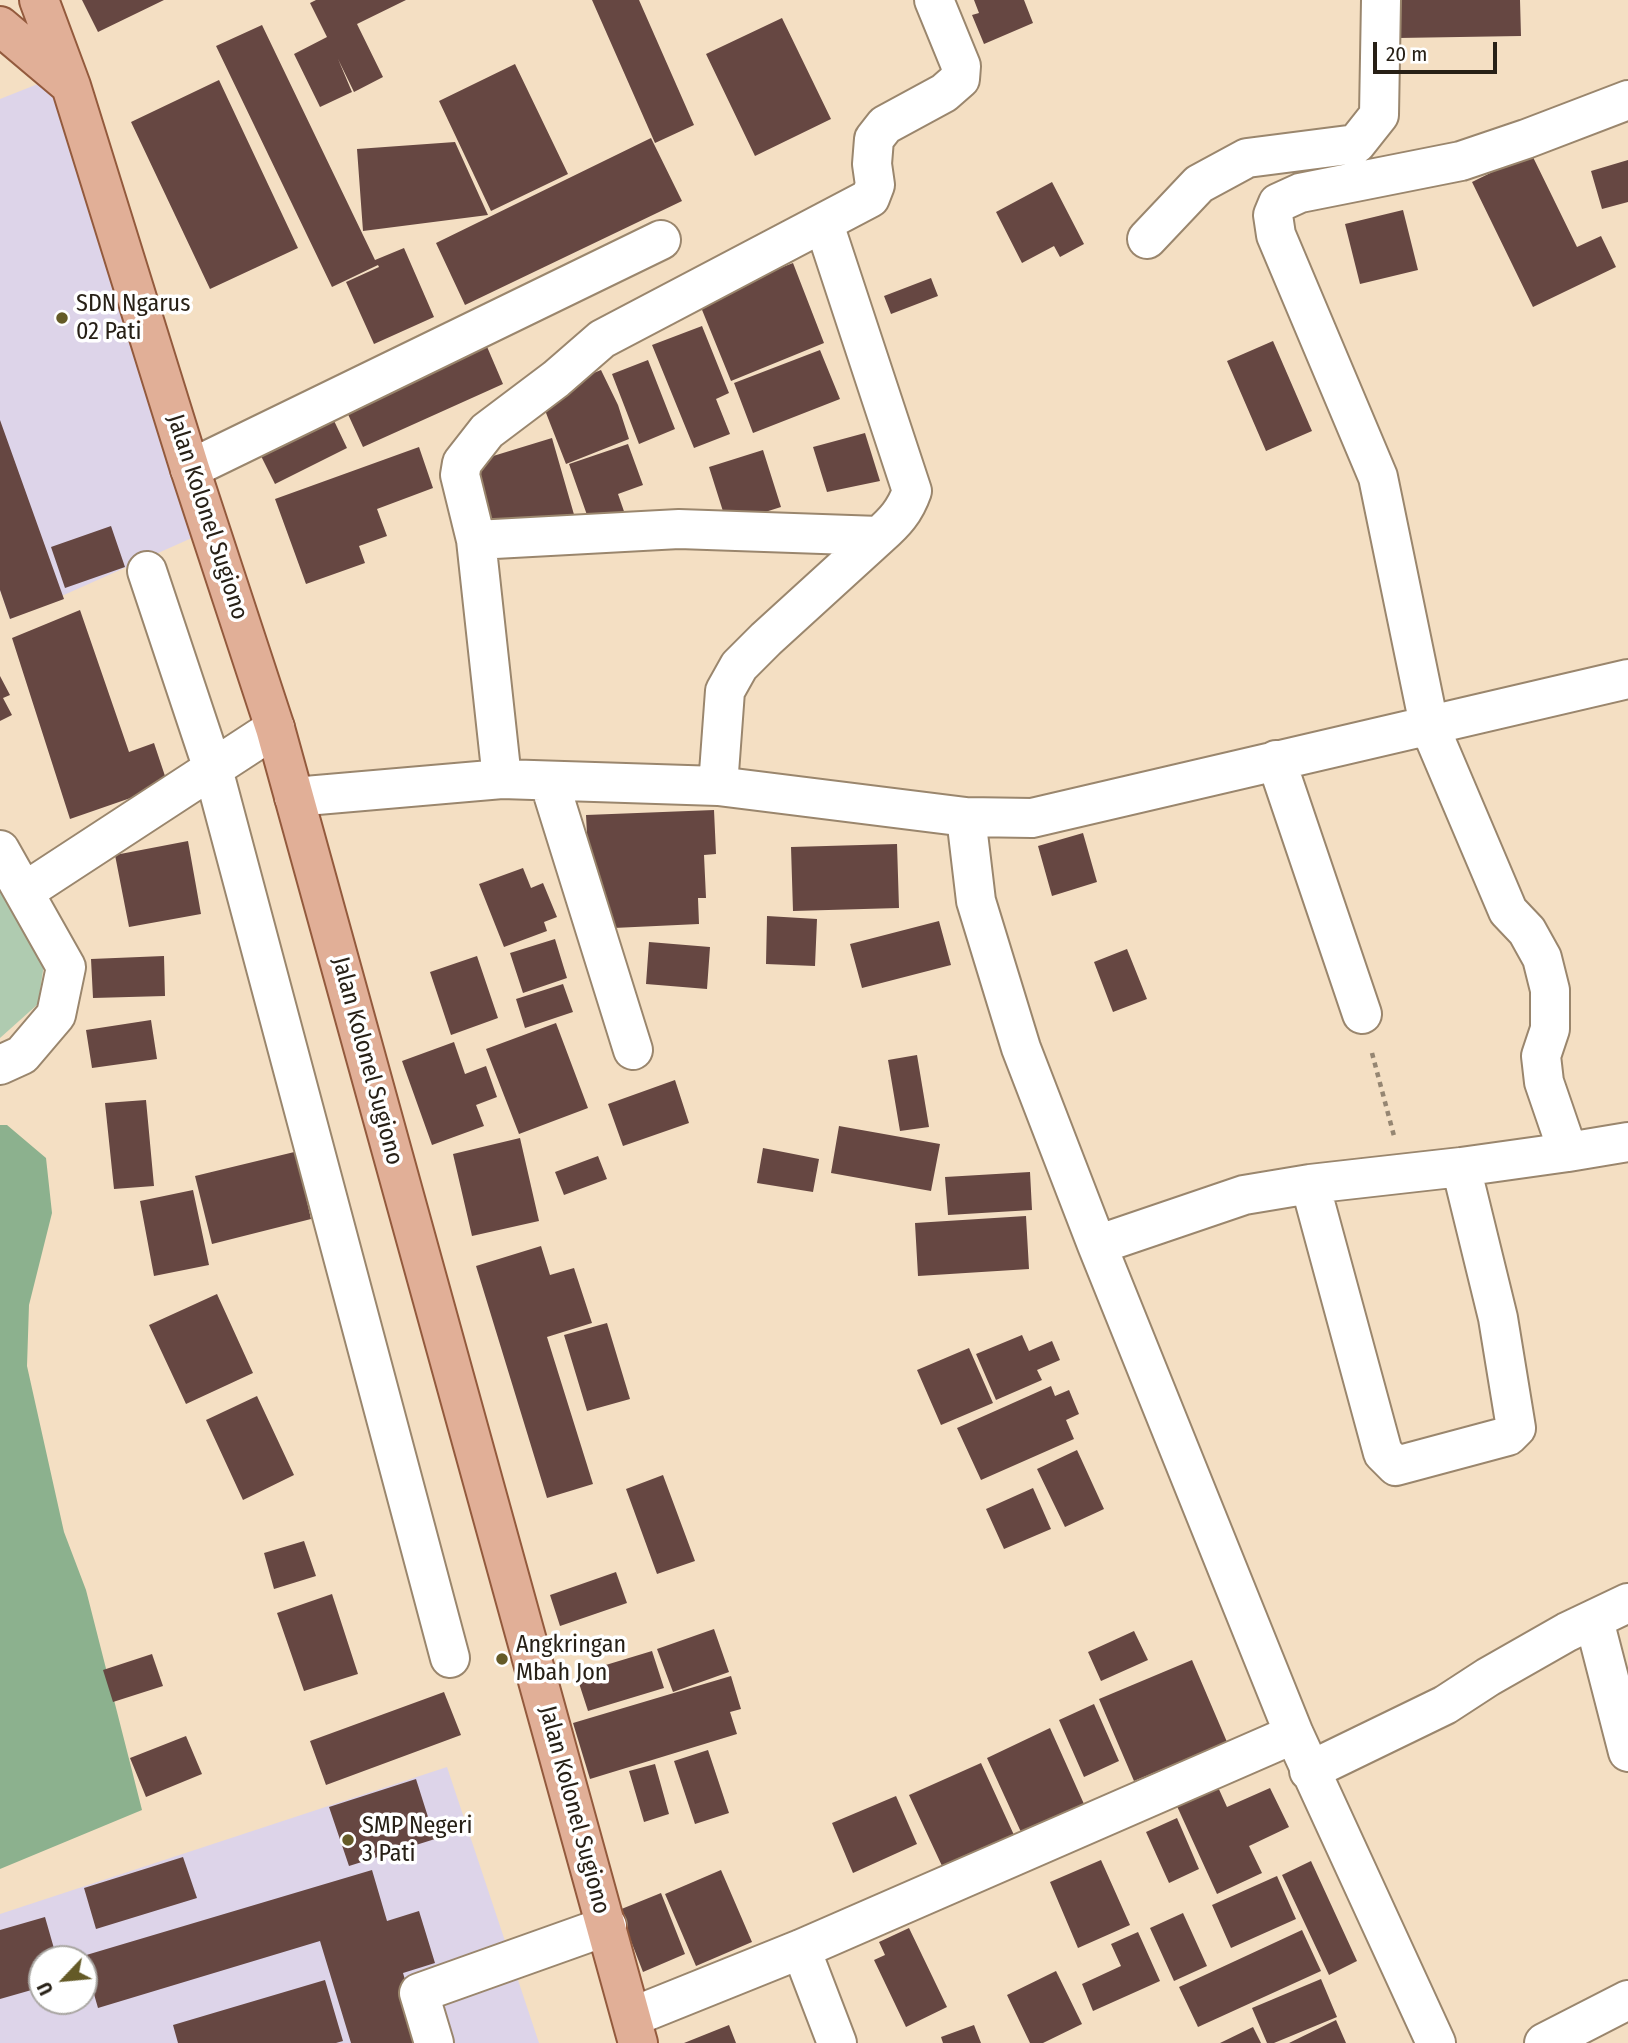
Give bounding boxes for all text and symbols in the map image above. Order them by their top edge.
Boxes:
scale bar [1376,28,1500,72]
text: 20 m [1386,41,1427,67]
place label: SDN Ngarus 02 Pati [76,290,190,346]
marker: SDN Ngarus 02 Pati [54,310,70,326]
street label: Jalan Kolonel Sugiono [160,411,254,623]
street label: Jalan Kolonel Sugiono [325,954,409,1168]
place label: Angkringan Mbah Jon [516,1631,626,1687]
marker: Angkringan Mbah Jon [494,1651,510,1667]
street label: Jalan Kolonel Sugiono [532,1703,616,1917]
place label: SMP Negeri 3 Pati [362,1812,473,1868]
marker: SMP Negeri 3 Pati [340,1832,356,1848]
north arrow [28,1945,98,2015]
text: U [33,1978,58,1999]

